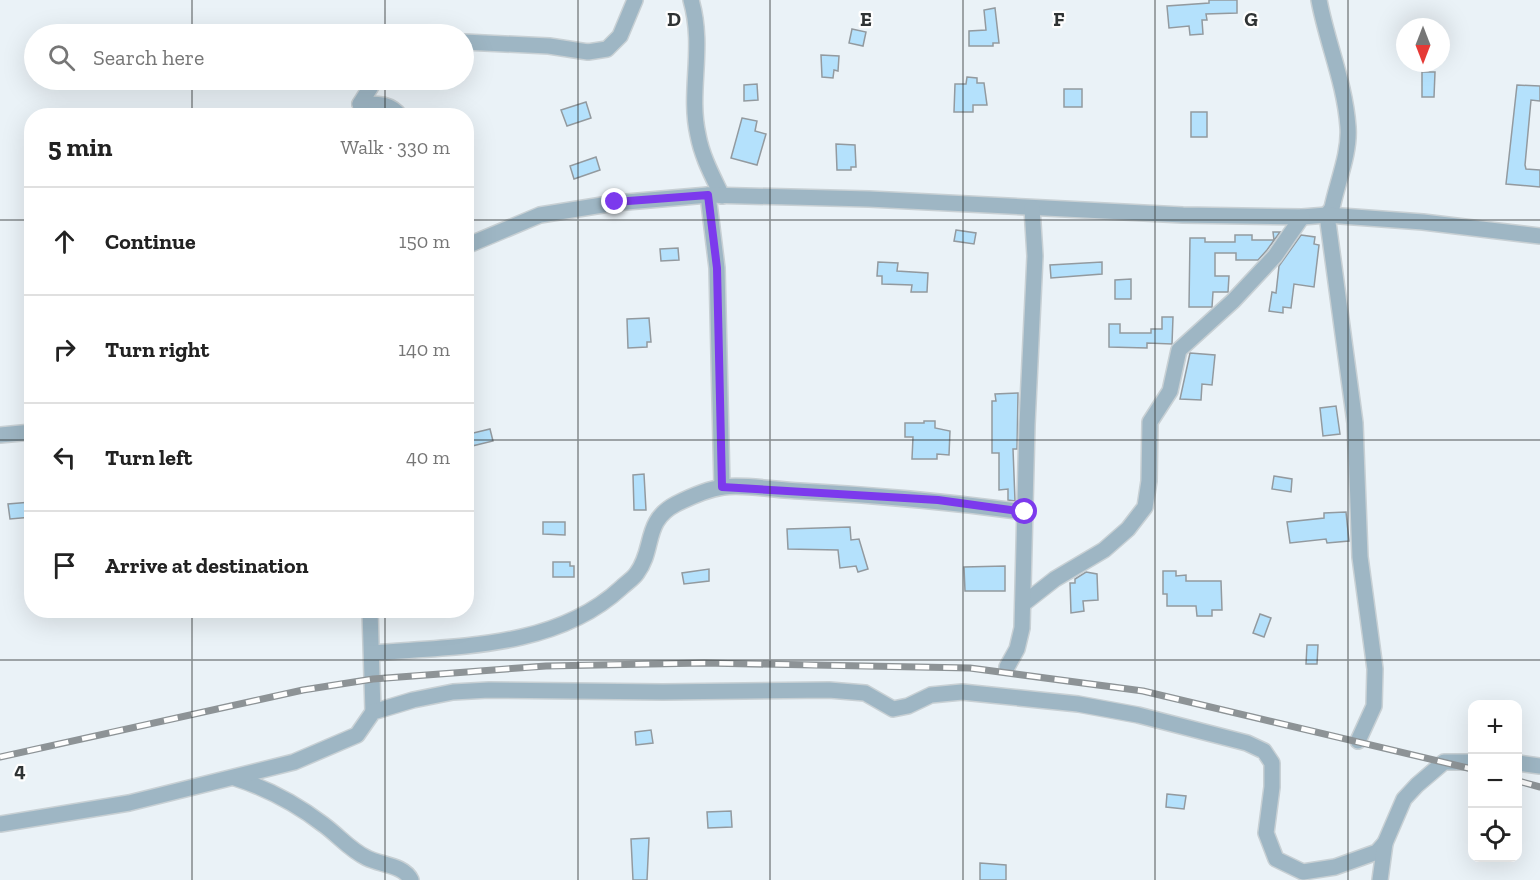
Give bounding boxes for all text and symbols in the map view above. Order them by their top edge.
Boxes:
text: D [667,7,681,31]
text: E [860,7,872,31]
text: F [1053,7,1065,31]
text: G [1244,7,1258,31]
north arrow [1396,18,1450,72]
search box [24,24,474,90]
icon: search [45,41,78,74]
text: Search here [93,44,204,71]
text: 5 min [48,131,112,163]
text: Walk · 330 m [340,135,450,159]
route end [601,188,627,214]
icon: ahead [48,225,81,258]
text: Continue [105,228,196,255]
text: 150 m [399,229,450,253]
icon: right [48,333,81,366]
text: Turn right [105,336,209,363]
text: 140 m [398,337,450,361]
icon: left [48,441,81,474]
text: Turn left [105,444,192,471]
text: 40 m [406,445,450,469]
route start [1011,498,1037,524]
icon: arrive [48,549,81,582]
text: Arrive at destination [105,552,308,579]
map controls [1468,700,1522,862]
button: + [1468,700,1522,754]
button: − [1468,754,1522,808]
text: 4 [14,758,26,782]
button: locate [1468,808,1522,862]

